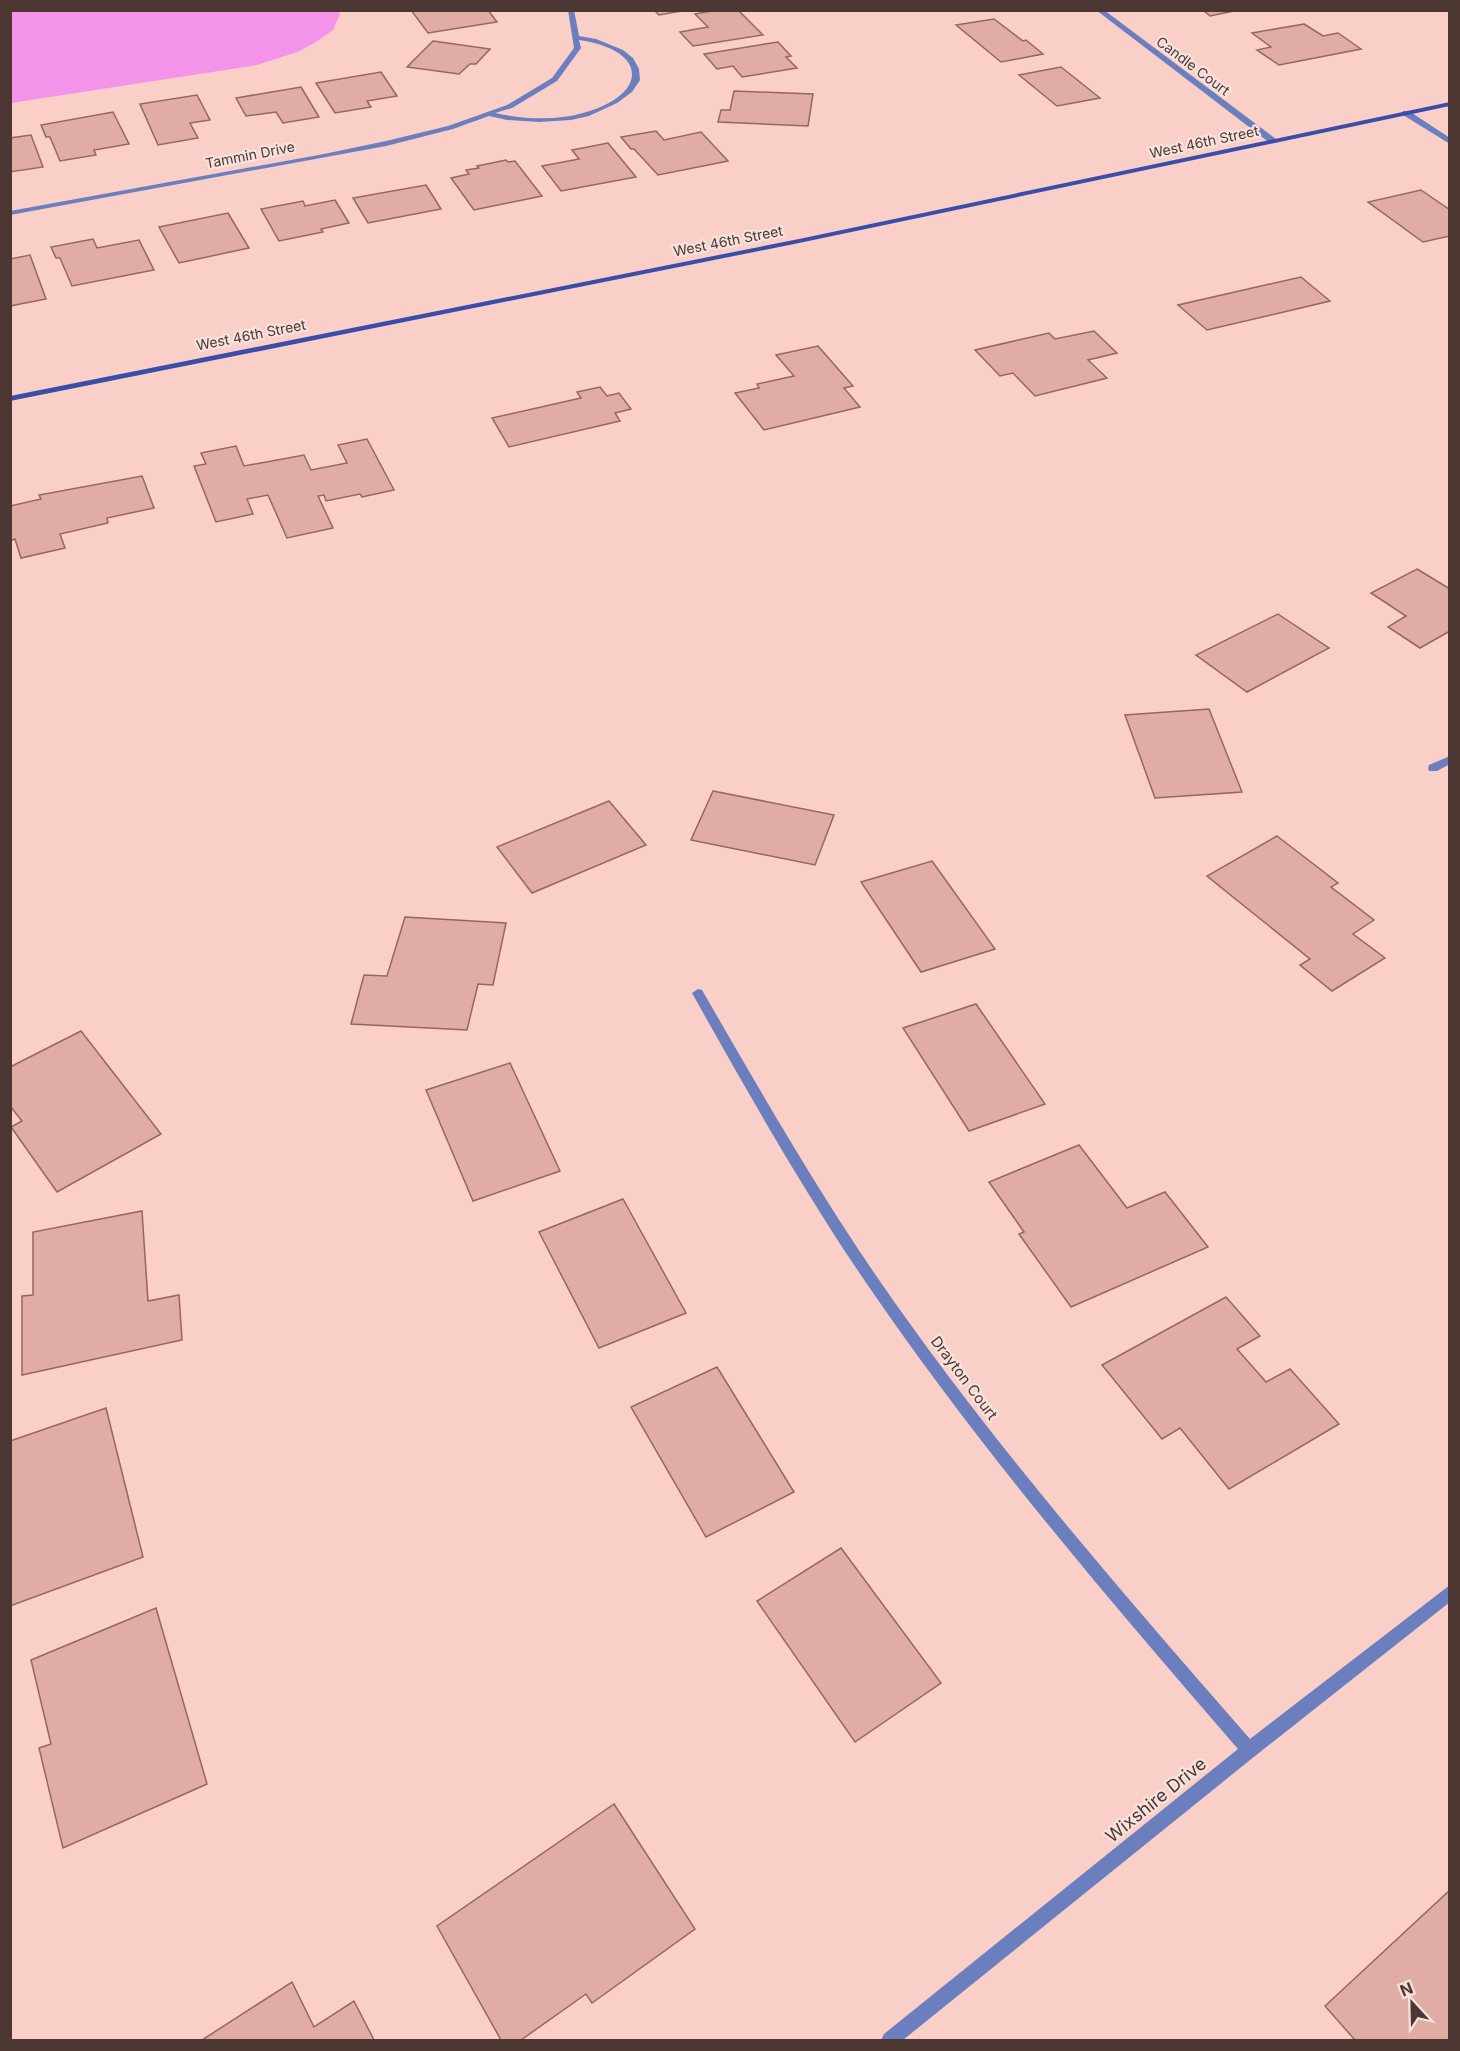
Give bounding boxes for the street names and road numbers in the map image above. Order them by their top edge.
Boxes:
street label: Candle Court [1153,33,1234,99]
street label: West 46th Street [1148,122,1260,161]
street label: Tammin Drive [204,138,296,172]
street label: West 46th Street [672,221,785,259]
street label: West 46th Street [195,315,308,353]
street label: Drayton Court [927,1332,1002,1423]
street label: Wixshire Drive [1101,1753,1210,1847]

